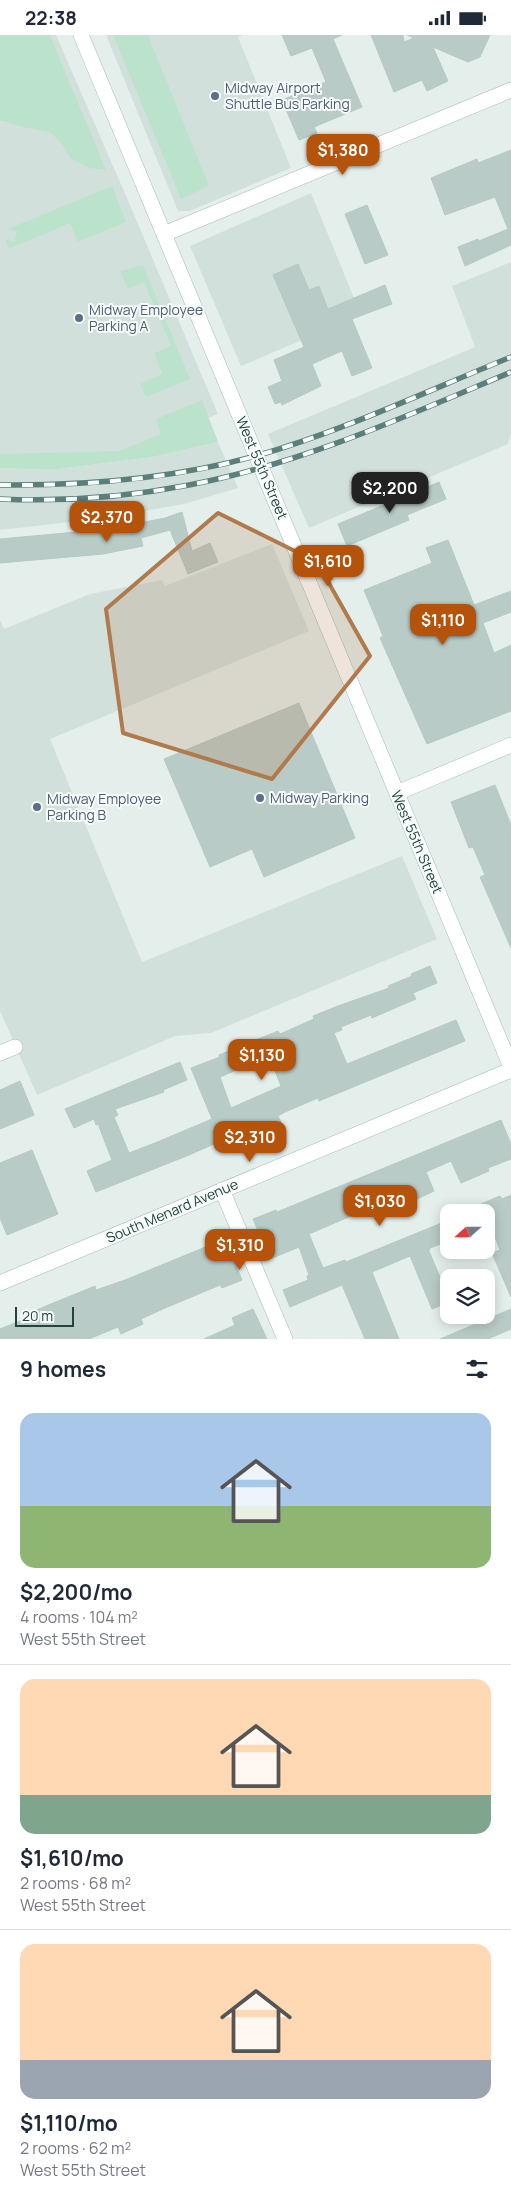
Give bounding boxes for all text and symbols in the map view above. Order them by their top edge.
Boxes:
text: 22:38 [25,5,77,31]
place label: Midway Airport Shuttle Bus Parking [225,78,350,113]
marker: Midway Airport Shuttle Bus Parking [209,90,221,102]
pin: $1,380 [302,133,384,176]
text: $1,380 [318,139,368,161]
place label: Midway Employee Parking A [89,300,203,335]
marker: Midway Employee Parking A [73,312,85,324]
street label: West 55th Street [232,413,293,523]
pin: $2,200 [349,471,431,514]
text: $2,200 [362,477,418,499]
pin: $2,370 [66,501,148,543]
text: $2,370 [81,506,133,528]
pin: $1,610 [287,545,369,587]
text: $1,610 [304,550,352,572]
pin: $1,110 [402,603,484,646]
text: $1,110 [421,609,465,631]
street label: West 55th Street [387,787,448,897]
place label: Midway Parking [270,788,369,807]
place label: Midway Employee Parking B [47,789,161,824]
marker: Midway Parking [254,792,266,804]
marker: Midway Employee Parking B [31,801,43,813]
pin: $1,130 [221,1039,303,1081]
text: $1,130 [239,1044,285,1066]
pin: $2,310 [209,1121,291,1163]
text: $2,310 [224,1126,276,1148]
street label: South Menard Avenue [103,1174,241,1247]
pin: $1,030 [339,1185,421,1227]
text: $1,030 [354,1190,406,1212]
north arrow [440,1204,495,1259]
map controls [440,1204,495,1324]
pin: $1,310 [199,1229,281,1271]
text: $1,310 [216,1234,264,1256]
button: layers [440,1269,495,1324]
scale bar [15,1304,74,1327]
text: 20 m [22,1306,53,1325]
text: 9 homes [20,1355,106,1383]
icon: filters [463,1355,491,1383]
icon: home [211,1446,301,1536]
text: $2,200/mo [20,1578,132,1606]
text: 4 rooms · 104 m² [20,1606,138,1628]
text: West 55th Street [20,1628,146,1650]
icon: home [211,1711,301,1801]
text: $1,610/mo [20,1844,124,1872]
text: 2 rooms · 68 m² [20,1872,131,1894]
text: West 55th Street [20,1894,146,1916]
icon: home [211,1976,301,2066]
text: $1,110/mo [20,2109,118,2137]
text: 2 rooms · 62 m² [20,2137,131,2159]
text: West 55th Street [20,2159,146,2181]

